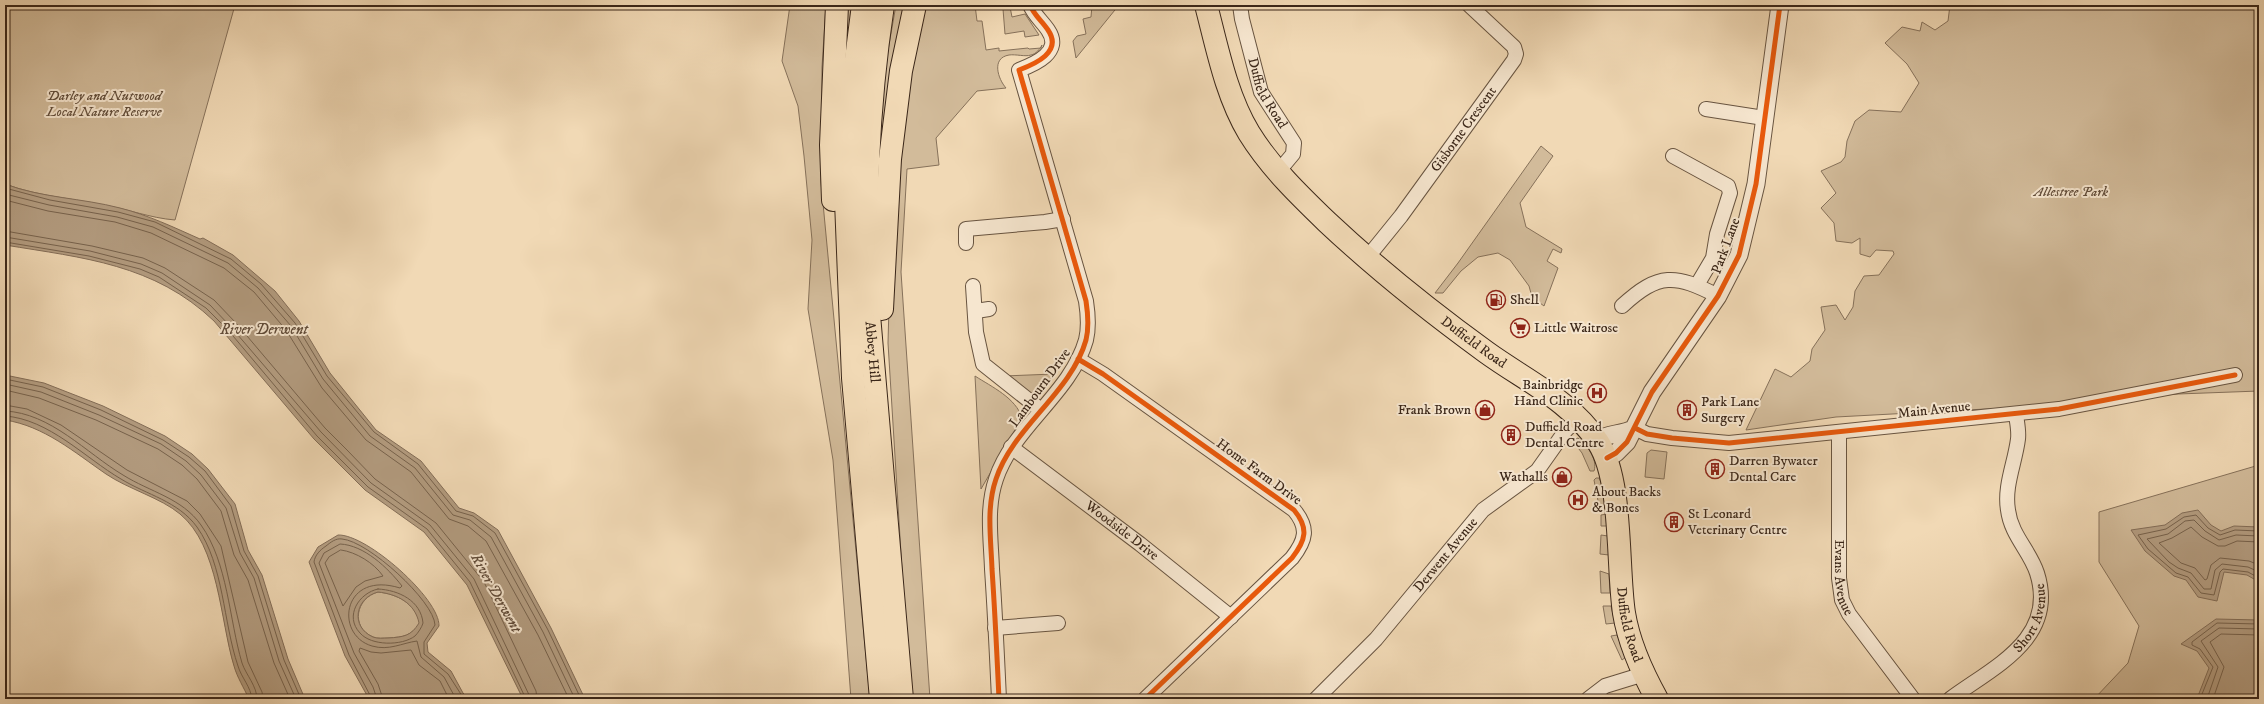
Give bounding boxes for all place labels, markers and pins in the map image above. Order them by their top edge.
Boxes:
fuel station icon: Shell [1485,289,1507,311]
place label: Shell [1510,291,1540,309]
supermarket icon: Little Waitrose [1509,317,1531,339]
place label: Little Waitrose [1534,319,1618,337]
place label: Bainbridge Hand Clinic [1514,376,1583,410]
hospital icon: Bainbridge Hand Clinic [1586,382,1608,404]
place label: Park Lane Surgery [1701,393,1759,427]
shop icon: Frank Brown [1474,399,1496,421]
building icon: Park Lane Surgery [1676,399,1698,421]
place label: Frank Brown [1398,401,1472,419]
place label: Duffield Road Dental Centre [1525,418,1604,452]
building icon: Duffield Road Dental Centre [1500,424,1522,446]
place label: Darren Bywater Dental Care [1729,452,1819,486]
building icon: Darren Bywater Dental Care [1704,458,1726,480]
shop icon: Wathalls [1551,466,1573,488]
place label: Wathalls [1498,468,1548,486]
place label: About Backs & Bones [1592,483,1661,517]
hospital icon: About Backs & Bones [1567,489,1589,511]
place label: St Leonard Veterinary Centre [1687,505,1787,539]
building icon: St Leonard Veterinary Centre [1663,511,1685,533]

